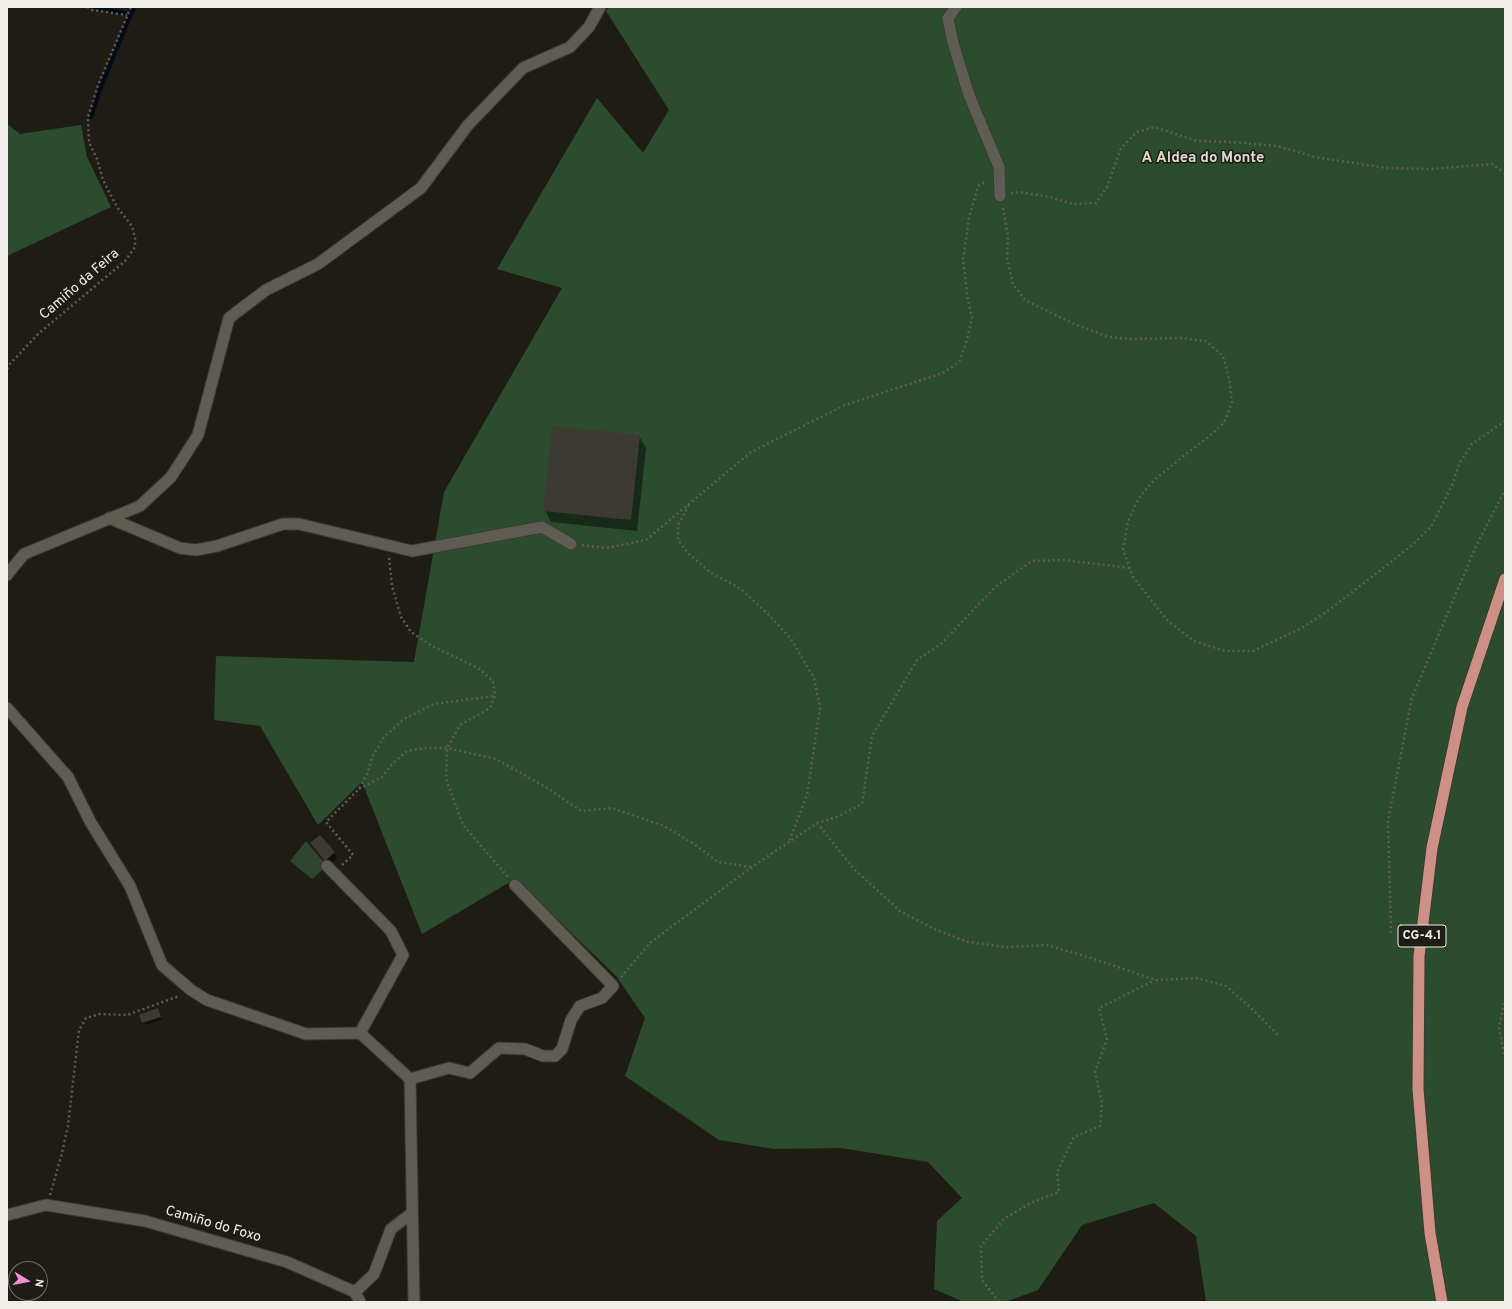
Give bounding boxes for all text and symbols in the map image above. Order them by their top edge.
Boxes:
district label: A Aldea do Monte [1142,150,1264,168]
street label: Camiño da Feira [37,246,123,324]
road number: CG-4.1 [1398,925,1446,947]
street label: Camiño do Foxo [163,1203,263,1247]
north arrow [8,1261,48,1301]
text: N [31,1278,46,1288]

